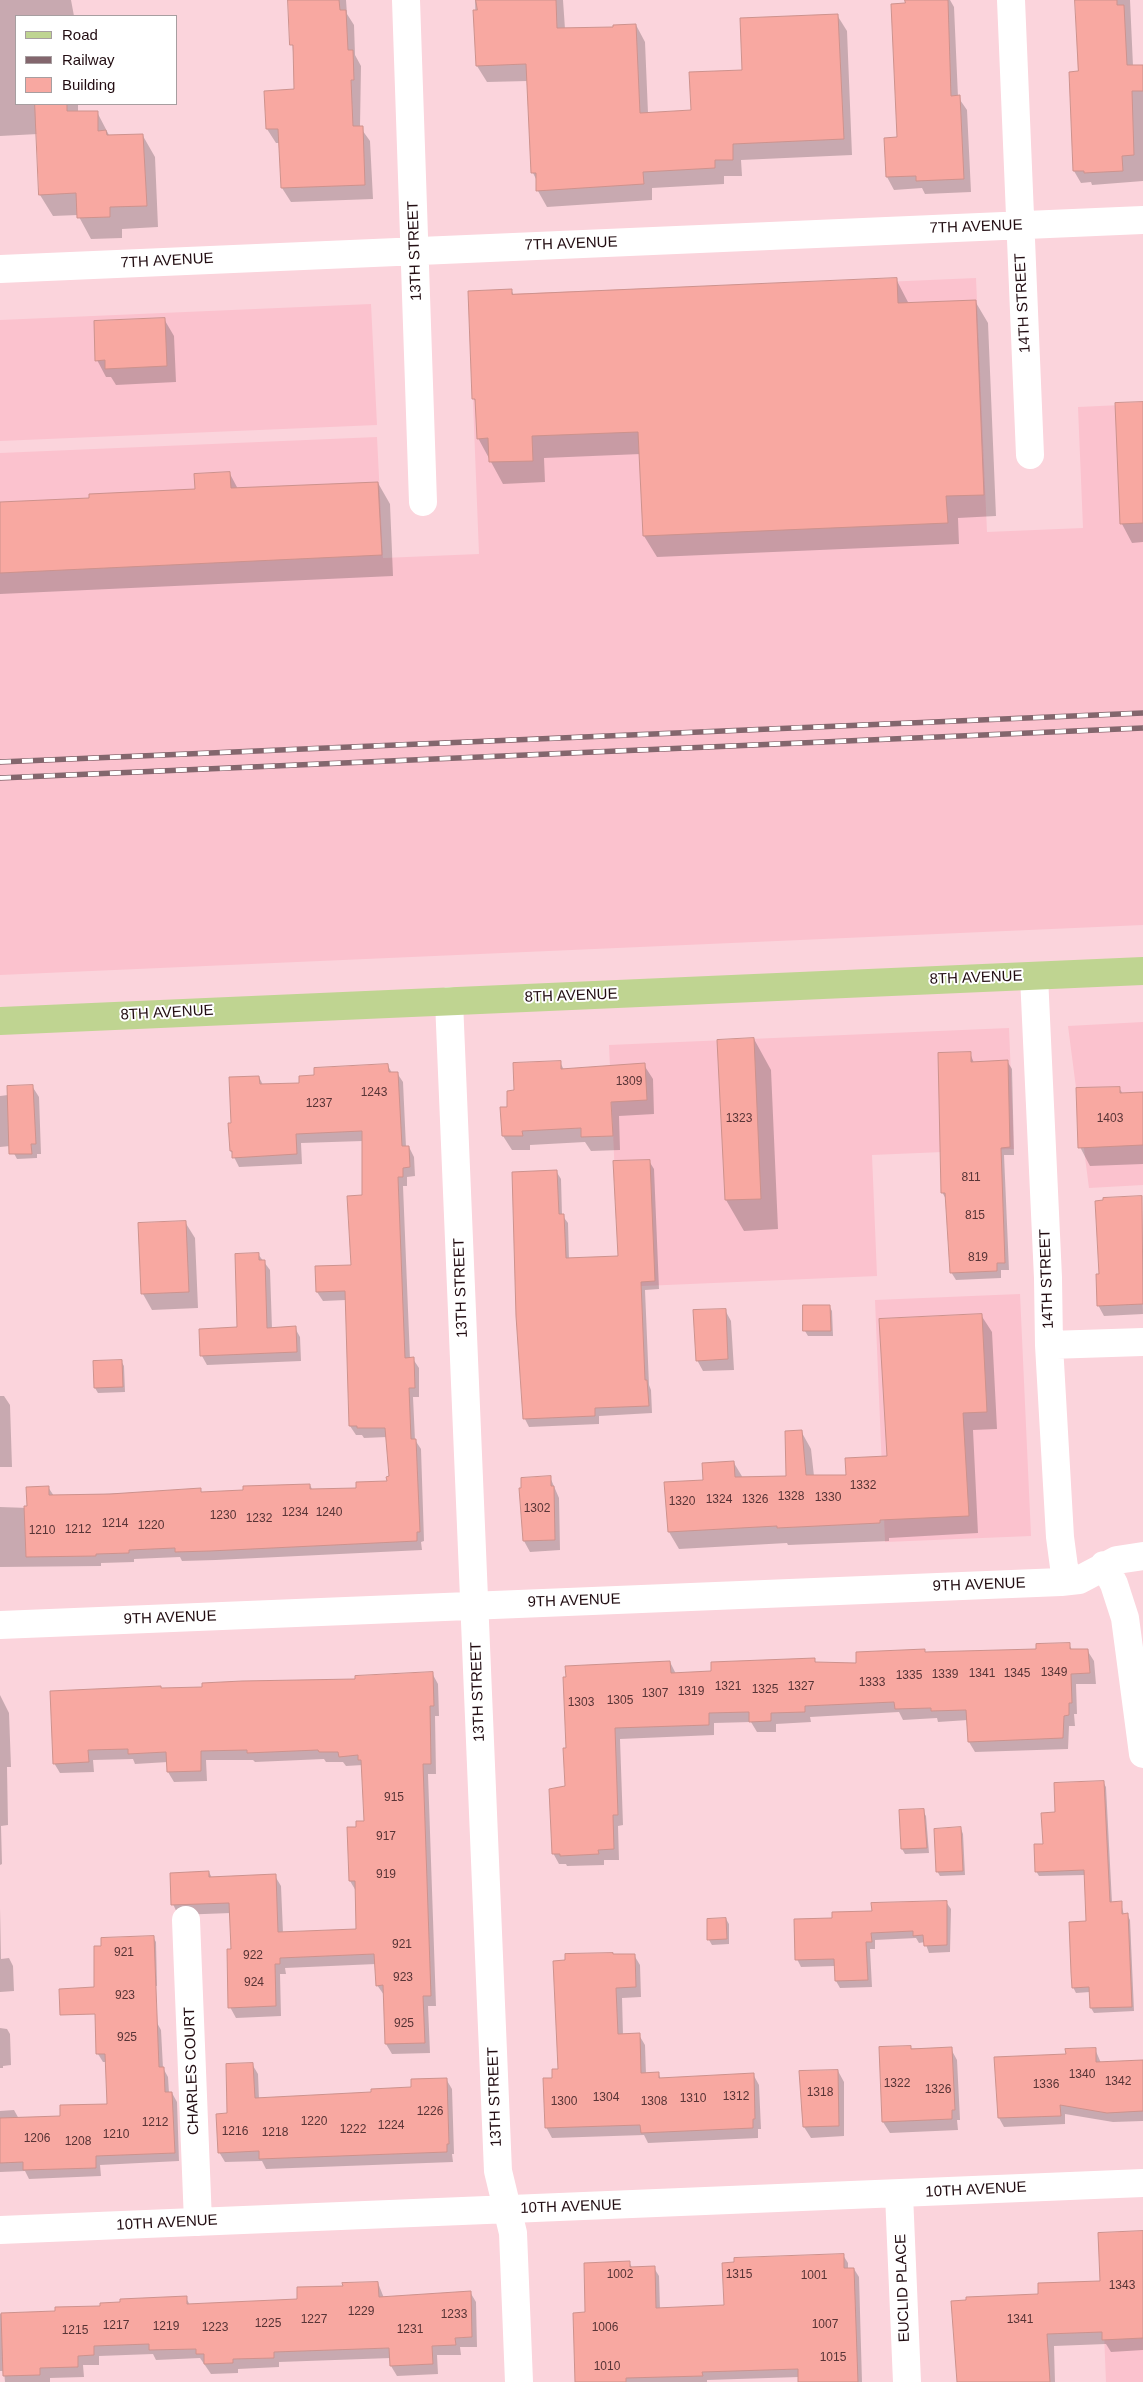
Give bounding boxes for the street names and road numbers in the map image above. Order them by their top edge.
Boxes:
street label: 13TH STREET [404,201,426,301]
street label: 7TH AVENUE [929,216,1023,238]
street label: 7TH AVENUE [524,233,618,255]
street label: 7TH AVENUE [120,250,214,272]
street label: 14TH STREET [1011,253,1035,353]
street label: 8TH AVENUE [929,967,1023,989]
street label: 8TH AVENUE [524,985,618,1007]
street label: 8TH AVENUE [120,1002,214,1024]
street label: 14TH STREET [1036,1229,1058,1329]
street label: 13TH STREET [450,1238,472,1338]
street label: 9TH AVENUE [932,1574,1026,1596]
street label: 9TH AVENUE [527,1590,621,1612]
street label: 9TH AVENUE [123,1607,217,1629]
street label: 13TH STREET [467,1642,489,1742]
street label: CHARLES COURT [181,2007,203,2135]
street label: 13TH STREET [484,2047,506,2147]
street label: 10TH AVENUE [925,2178,1027,2202]
street label: 10TH AVENUE [520,2196,622,2218]
street label: 10TH AVENUE [116,2211,218,2235]
street label: EUCLID PLACE [892,2234,914,2342]

